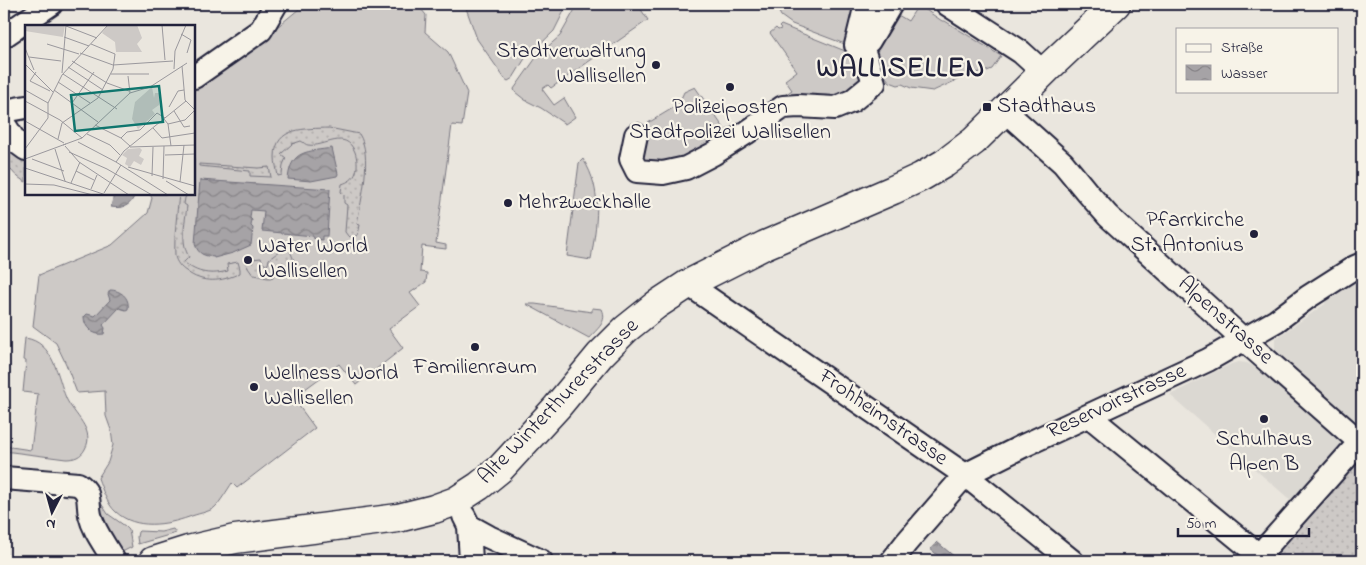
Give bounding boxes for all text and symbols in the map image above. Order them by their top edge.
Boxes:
inset map [25,25,195,195]
legend [1176,28,1338,92]
place label: Stadtverwaltung Wallisellen [496,36,646,93]
text: Straße [1221,37,1263,59]
district label: WALLISELLEN [817,49,985,90]
marker: Stadtverwaltung Wallisellen [650,59,662,71]
text: Wasser [1221,63,1268,85]
marker: Polizeiposten Stadtpolizei Wallisellen [724,81,736,93]
place label: Stadthaus [997,91,1096,123]
place label: Polizeiposten Stadtpolizei Wallisellen [629,92,831,149]
marker: Stadthaus [981,101,993,113]
place label: Mehrzweckhalle [518,187,651,219]
marker: Mehrzweckhalle [502,197,514,209]
place label: Pfarrkirche St. Antonius [1131,205,1244,262]
marker: Pfarrkirche St. Antonius [1248,228,1260,240]
place label: Water World Wallisellen [258,231,368,288]
marker: Water World Wallisellen [242,254,254,266]
street label: Alpenstrasse [1170,269,1280,373]
street label: Alte Winterthurerstrasse [471,312,647,492]
marker: Familienraum [469,341,481,353]
place label: Familienraum [412,352,537,384]
street label: Reservoirstrasse [1042,356,1192,448]
place label: Wellness World Wallisellen [264,358,398,415]
street label: Frohheimstrasse [811,361,954,475]
marker: Wellness World Wallisellen [248,381,260,393]
marker: Schulhaus Alpen B [1258,413,1270,425]
place label: Schulhaus Alpen B [1216,424,1312,481]
north arrow [28,488,78,538]
scale bar [1178,505,1310,537]
text: N [45,513,57,534]
text: 50 m [1186,513,1217,535]

